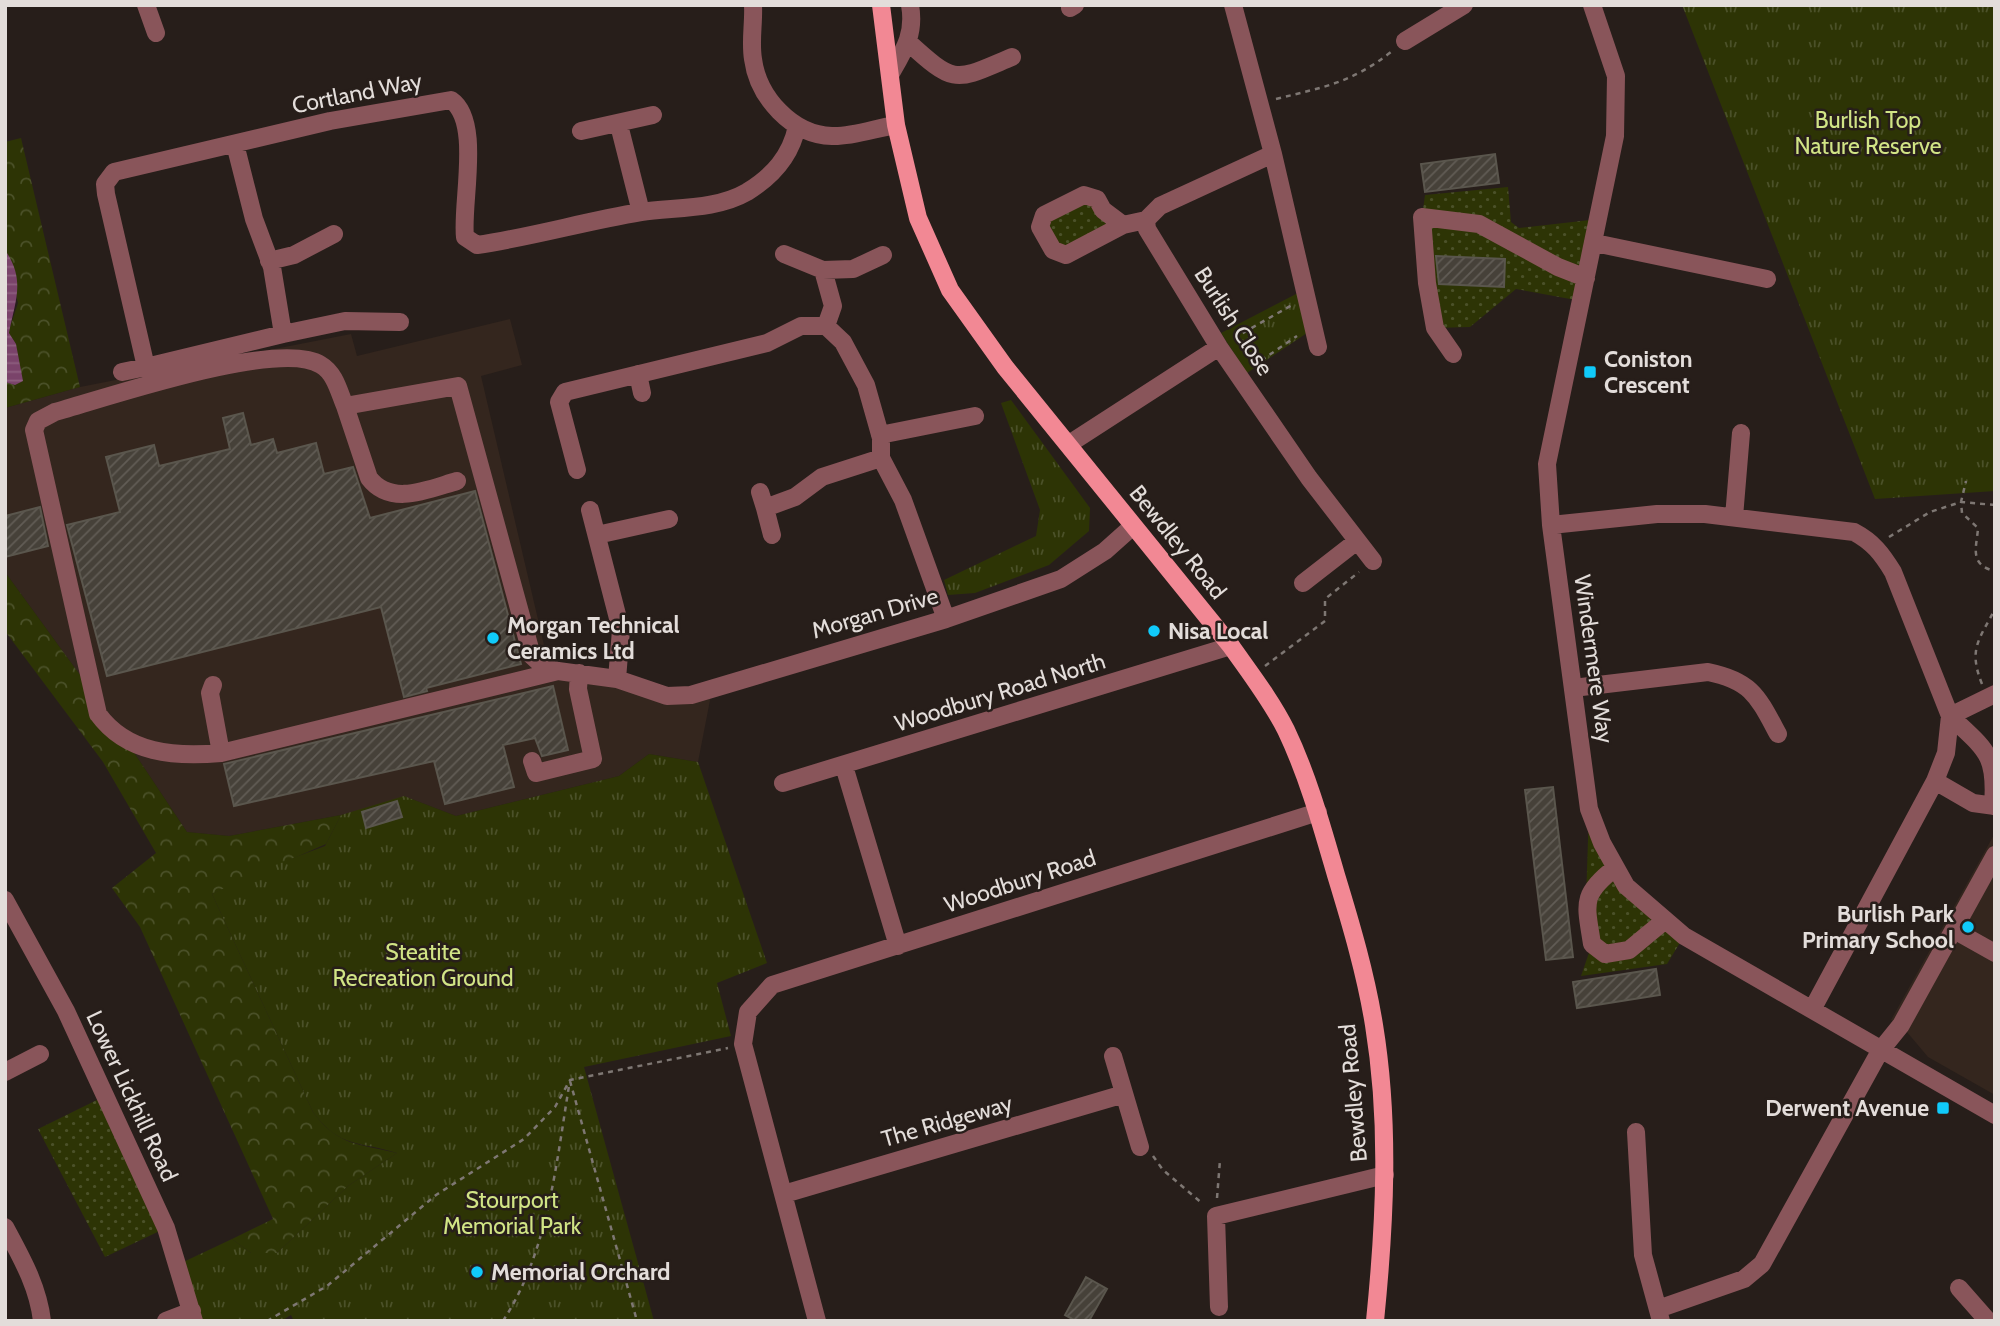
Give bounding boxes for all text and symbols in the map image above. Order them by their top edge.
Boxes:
street label: Cortland Way [290,67,425,119]
park label: Burlish Top Nature Reserve [1794,106,1942,160]
street label: Burlish Close [1189,261,1280,381]
place label: Coniston Crescent [1604,345,1693,399]
marker: Coniston Crescent [1582,364,1598,380]
street label: Bewdley Road [1124,479,1232,605]
street label: Windermere Way [1568,573,1620,746]
street label: Morgan Drive [809,582,942,644]
place label: Morgan Technical Ceramics Ltd [507,611,680,665]
place label: Nisa Local [1168,617,1268,645]
marker: Nisa Local [1146,623,1162,639]
marker: Morgan Technical Ceramics Ltd [485,630,501,646]
street label: Woodbury Road North [891,647,1109,737]
street label: Woodbury Road [941,843,1099,919]
place label: Burlish Park Primary School [1802,900,1955,954]
marker: Burlish Park Primary School [1960,919,1976,935]
park label: Steatite Recreation Ground [332,938,514,992]
street label: Lower Lickhill Road [80,1006,184,1186]
street label: Bewdley Road [1333,1023,1373,1163]
street label: The Ridgeway [878,1089,1016,1153]
place label: Derwent Avenue [1765,1094,1929,1122]
marker: Derwent Avenue [1935,1100,1951,1116]
park label: Stourport Memorial Park [443,1186,582,1240]
place label: Memorial Orchard [491,1258,670,1286]
marker: Memorial Orchard [469,1264,485,1280]

